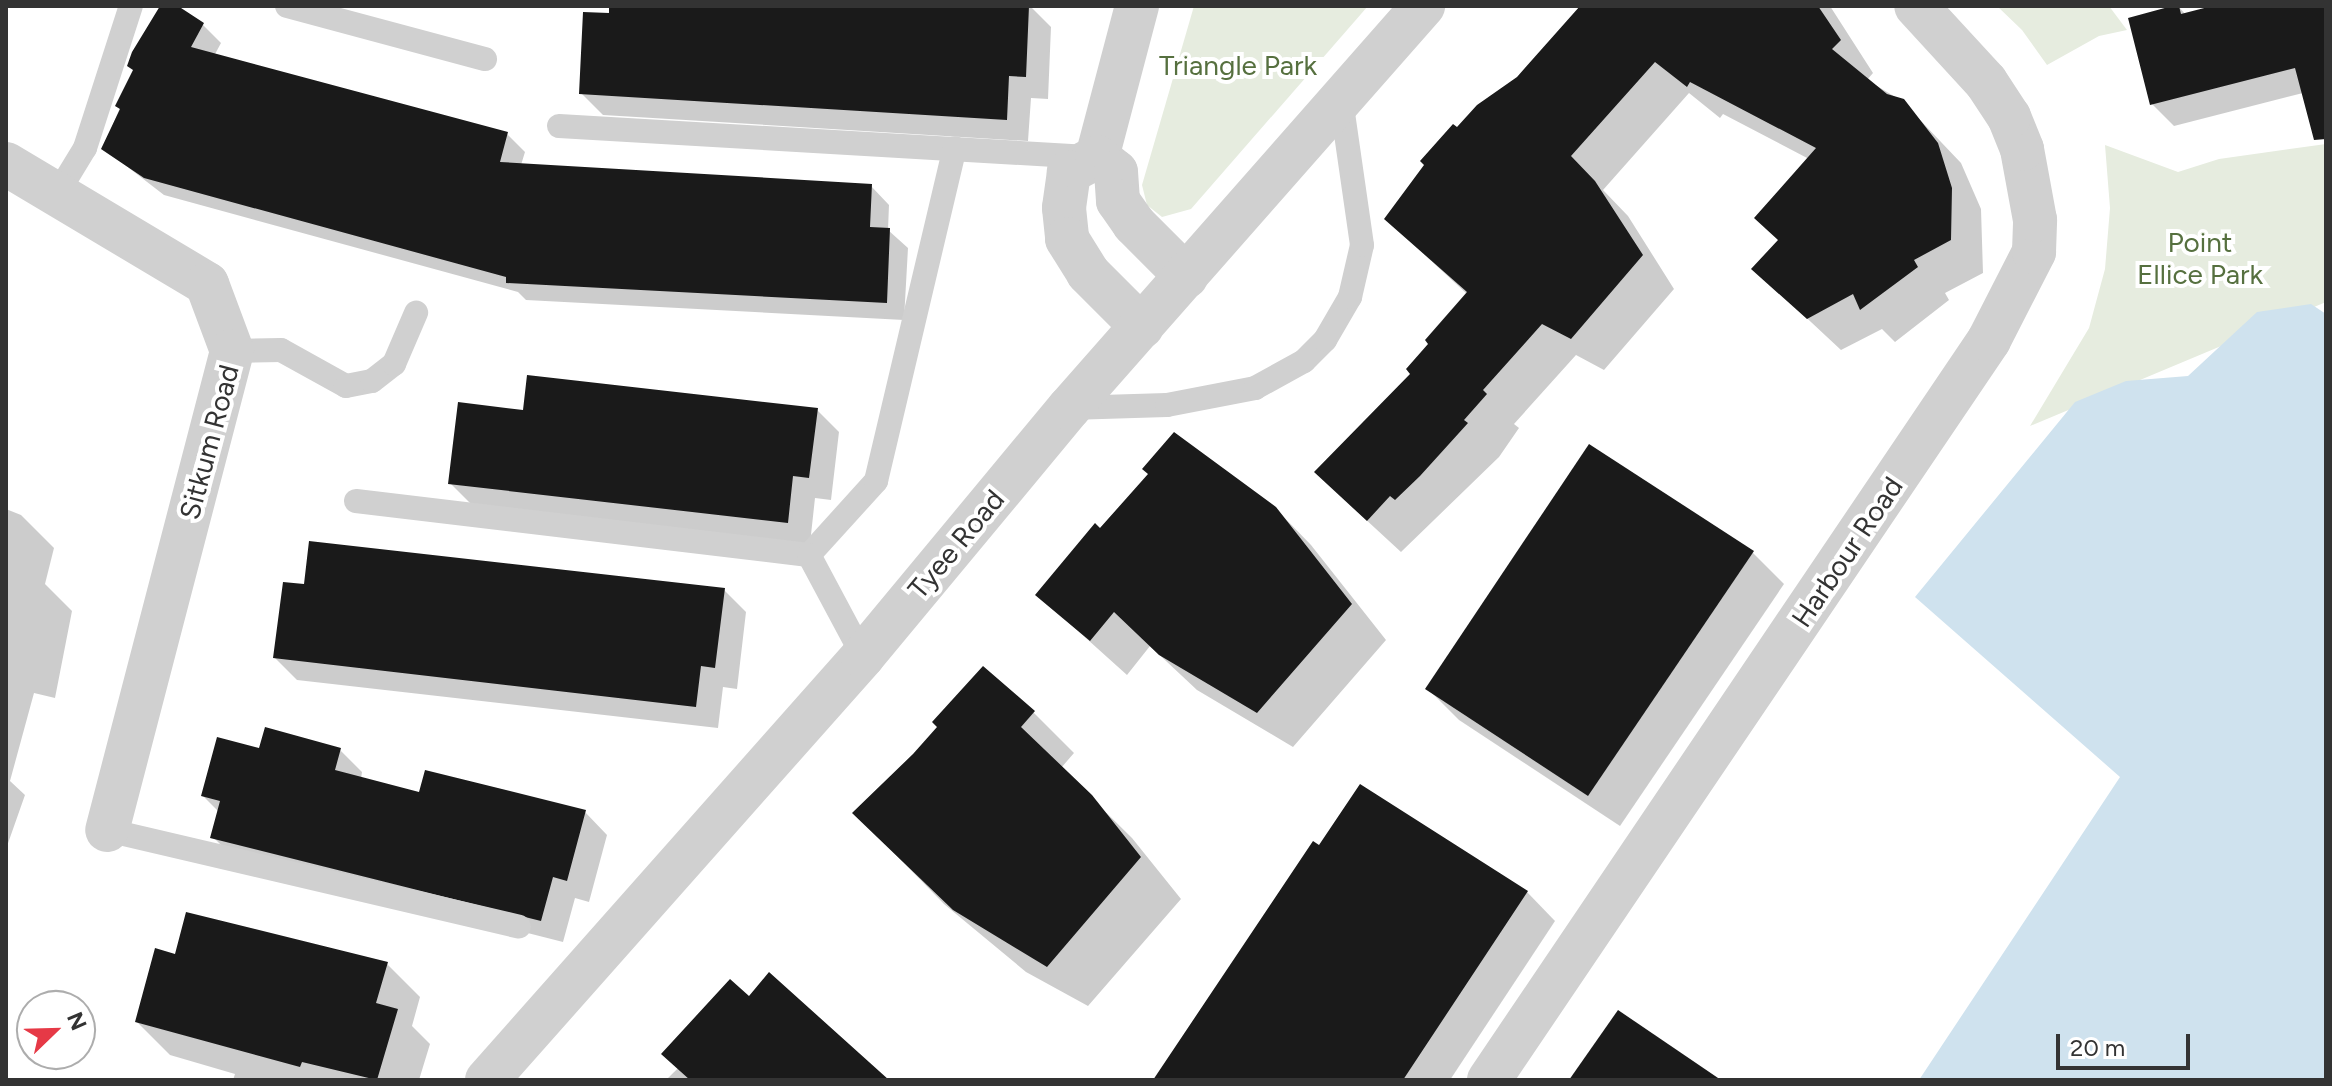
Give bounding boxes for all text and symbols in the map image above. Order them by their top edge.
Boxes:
park label: Triangle Park [1159,48,1317,82]
park label: Point Ellice Park [2137,225,2263,291]
street label: Sitkum Road [172,361,246,523]
street label: Harbour Road [1784,471,1910,633]
street label: Tyee Road [901,483,1011,605]
north arrow [16,990,96,1070]
text: N [61,1008,92,1034]
scale bar [2060,1018,2194,1068]
text: 20 m [2070,1033,2125,1062]

